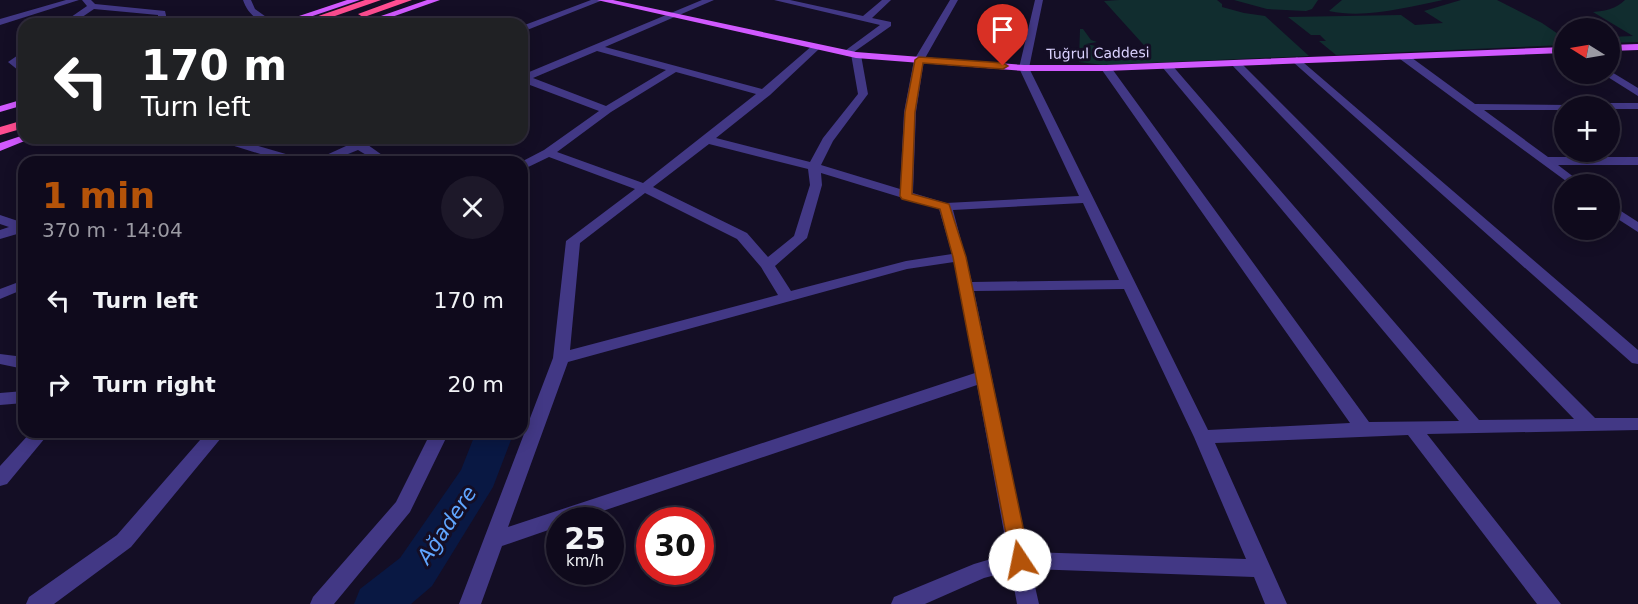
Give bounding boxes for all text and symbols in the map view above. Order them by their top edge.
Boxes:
pin [977,4,1028,66]
icon: arrive [986,13,1019,46]
north arrow [1554,18,1620,84]
map controls [1554,18,1620,240]
text: 170 m [141,41,287,90]
icon: left [42,42,120,120]
street label: Tuğrul Caddesi [1045,44,1150,62]
text: Turn left [141,91,251,122]
button: + [1554,96,1620,162]
button: − [1554,174,1620,240]
text: 1 min [42,175,155,216]
button: close [441,176,504,239]
text: 370 m · 14:04 [42,218,183,242]
icon: left [42,284,75,317]
text: Turn left [93,288,198,313]
text: 170 m [434,288,504,313]
icon: right [42,368,75,401]
text: Turn right [93,372,216,397]
text: 20 m [448,372,504,397]
water label: Ağadere [411,482,482,570]
speed limit sign: 30 [636,507,714,585]
text: 25 [564,521,606,556]
position arrow [988,528,1052,592]
text: km/h [566,552,604,570]

